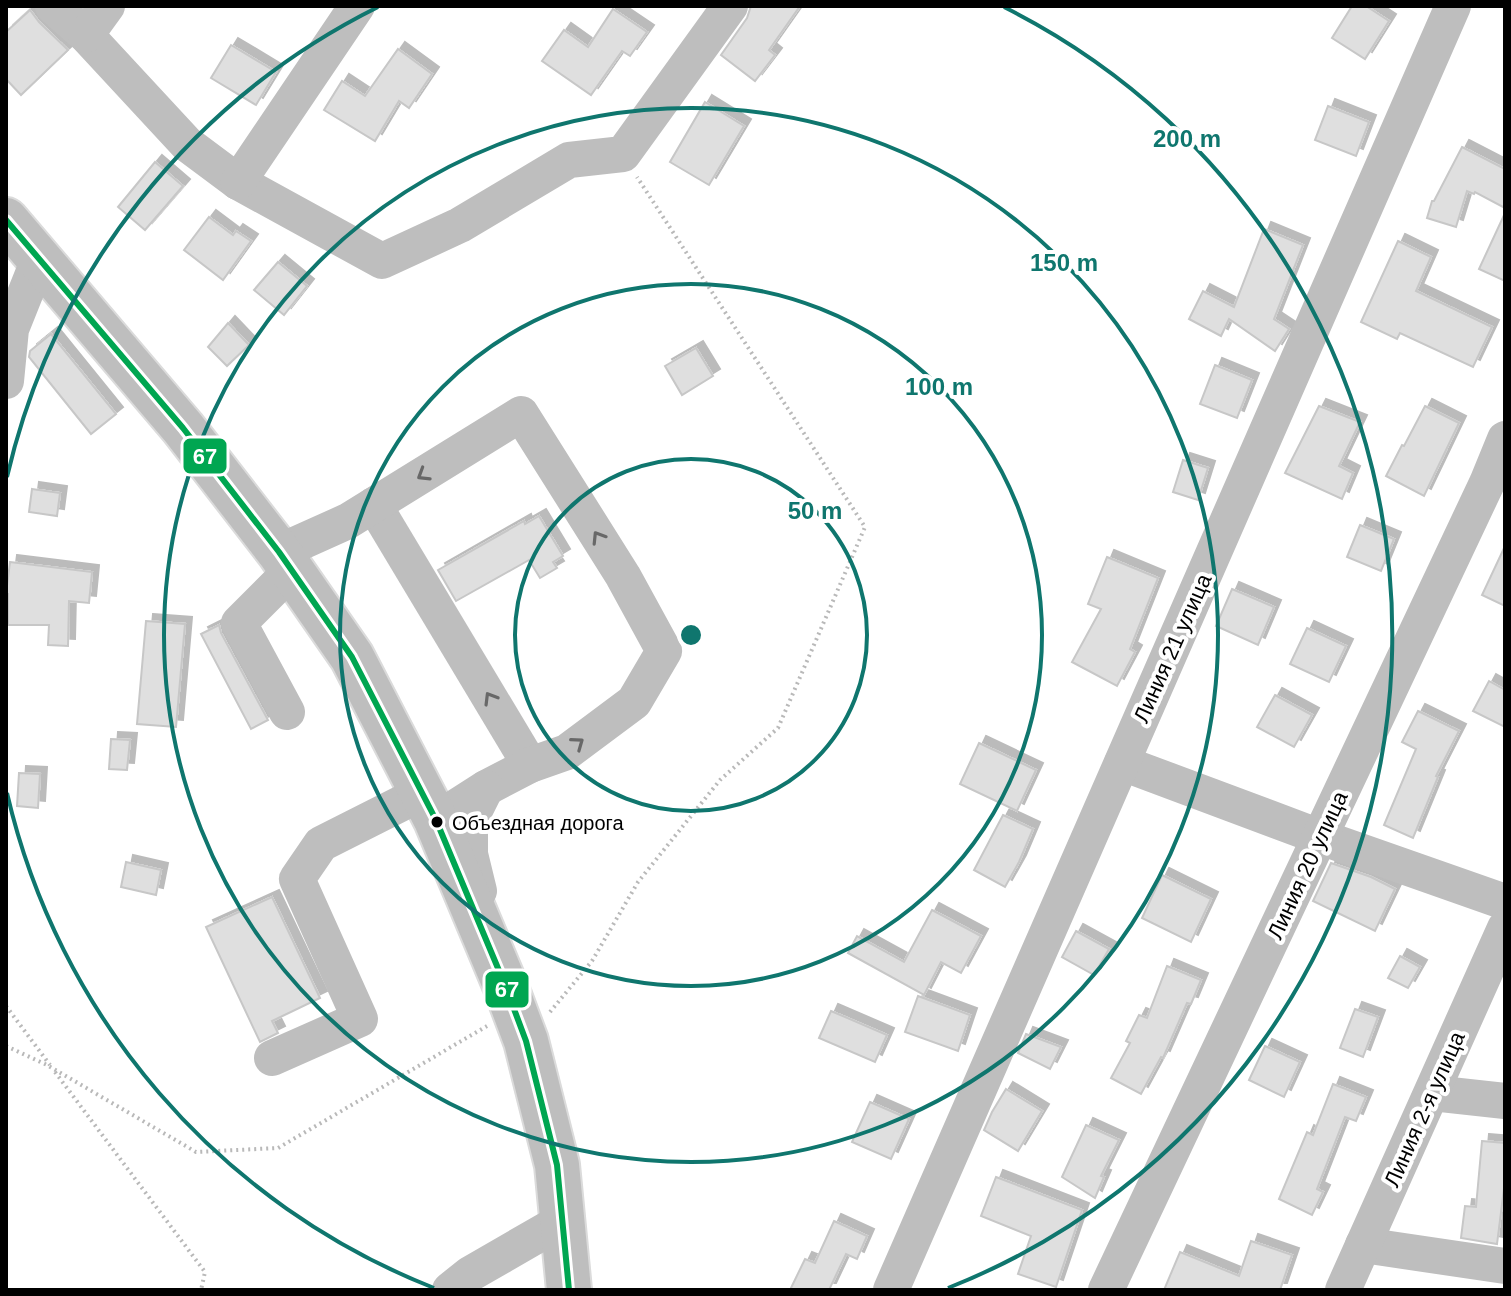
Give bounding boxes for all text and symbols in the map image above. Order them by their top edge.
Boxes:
text: 200 m [1153,125,1221,152]
text: 150 m [1030,249,1098,276]
text: 100 m [905,373,973,400]
line badge: 67 [182,437,228,475]
text: 67 [193,444,217,469]
one-way arrow [417,465,432,480]
text: 50 m [788,497,842,524]
one-way arrow [593,531,608,546]
street label: Линия 21 улица [1128,569,1217,726]
centre of rings [677,621,705,649]
one-way arrow [484,692,500,707]
one-way arrow [569,738,584,753]
street label: Линия 20 улица [1262,787,1353,943]
place label: Объездная дорога [452,812,624,834]
marker: Объездная дорога [429,814,445,830]
line badge: 67 [484,970,530,1009]
text: 67 [495,977,519,1002]
street label: Линия 2-я улица [1379,1027,1470,1191]

